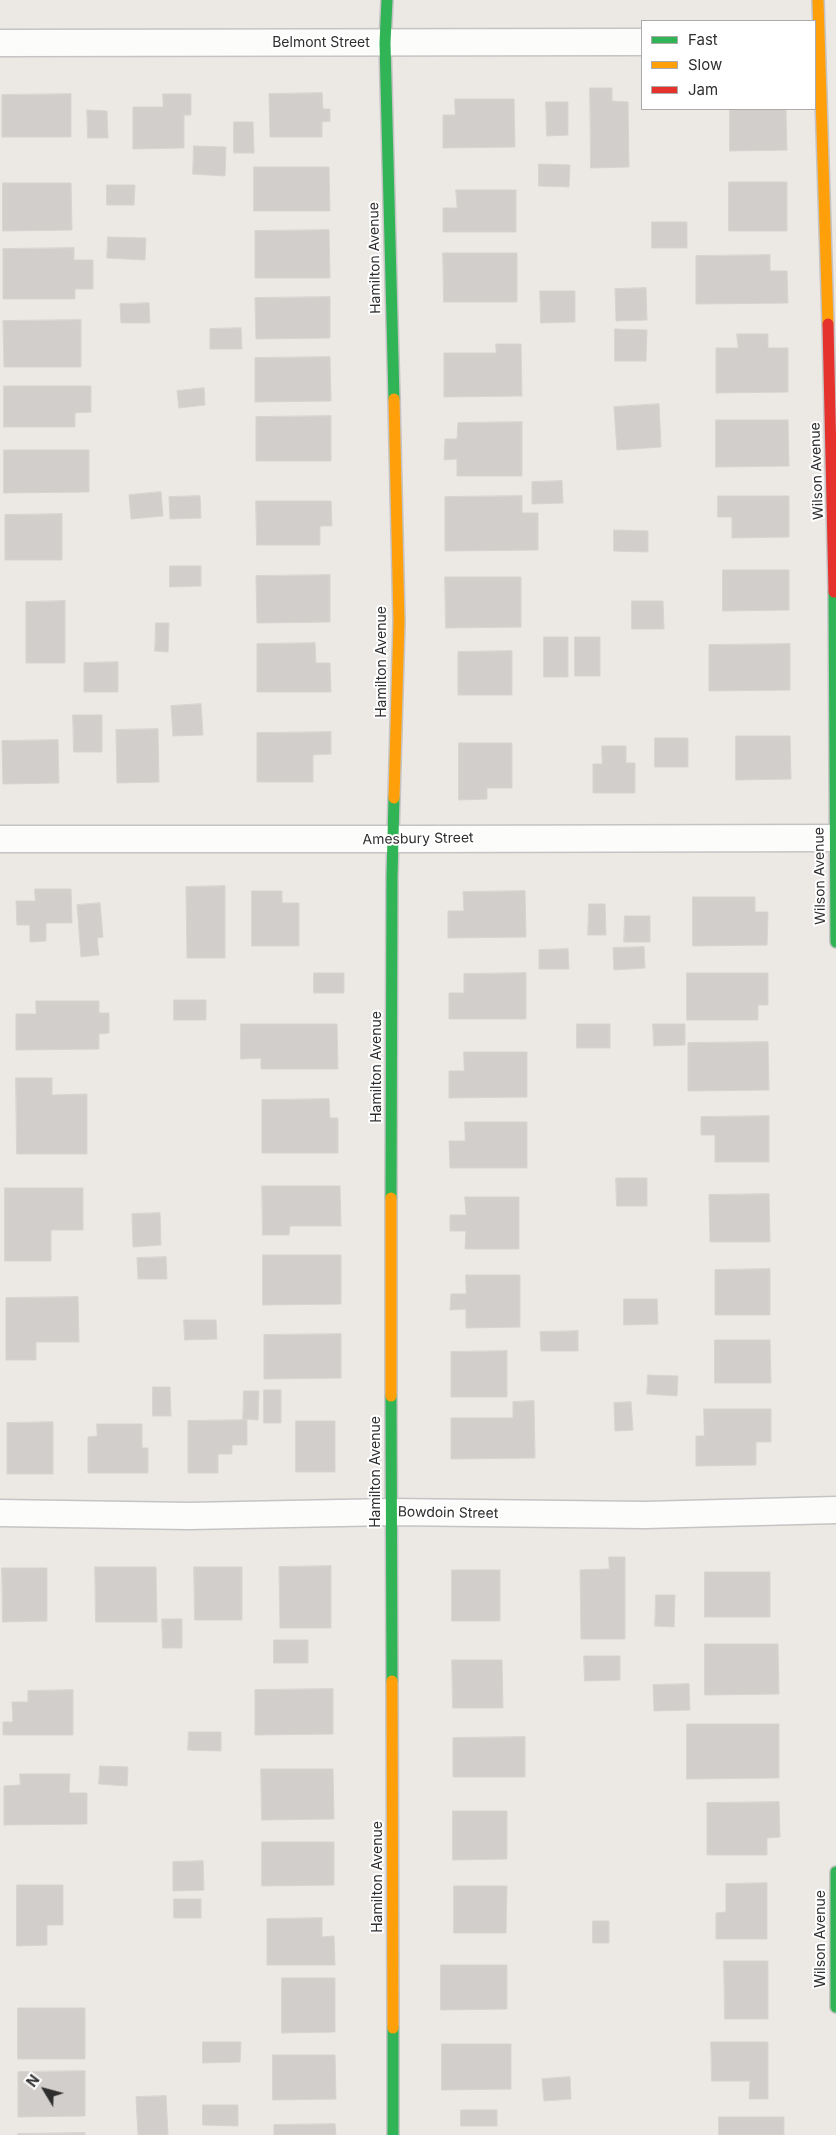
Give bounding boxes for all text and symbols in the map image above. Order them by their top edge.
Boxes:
legend [641,20,816,110]
text: Fast [688,30,718,49]
street label: Belmont Street [272,35,370,51]
text: Slow [688,55,722,74]
text: Jam [688,80,718,99]
street label: Hamilton Avenue [366,202,384,314]
street label: Wilson Avenue [807,422,827,520]
street label: Hamilton Avenue [374,606,390,718]
street label: Wilson Avenue [811,827,829,925]
street label: Amesbury Street [362,830,474,848]
street label: Hamilton Avenue [369,1011,385,1123]
street label: Hamilton Avenue [368,1416,384,1528]
street label: Bowdoin Street [398,1504,498,1522]
street label: Hamilton Avenue [370,1821,386,1933]
street label: Wilson Avenue [813,1890,829,1988]
north arrow [20,2065,70,2115]
text: N [23,2071,43,2090]

